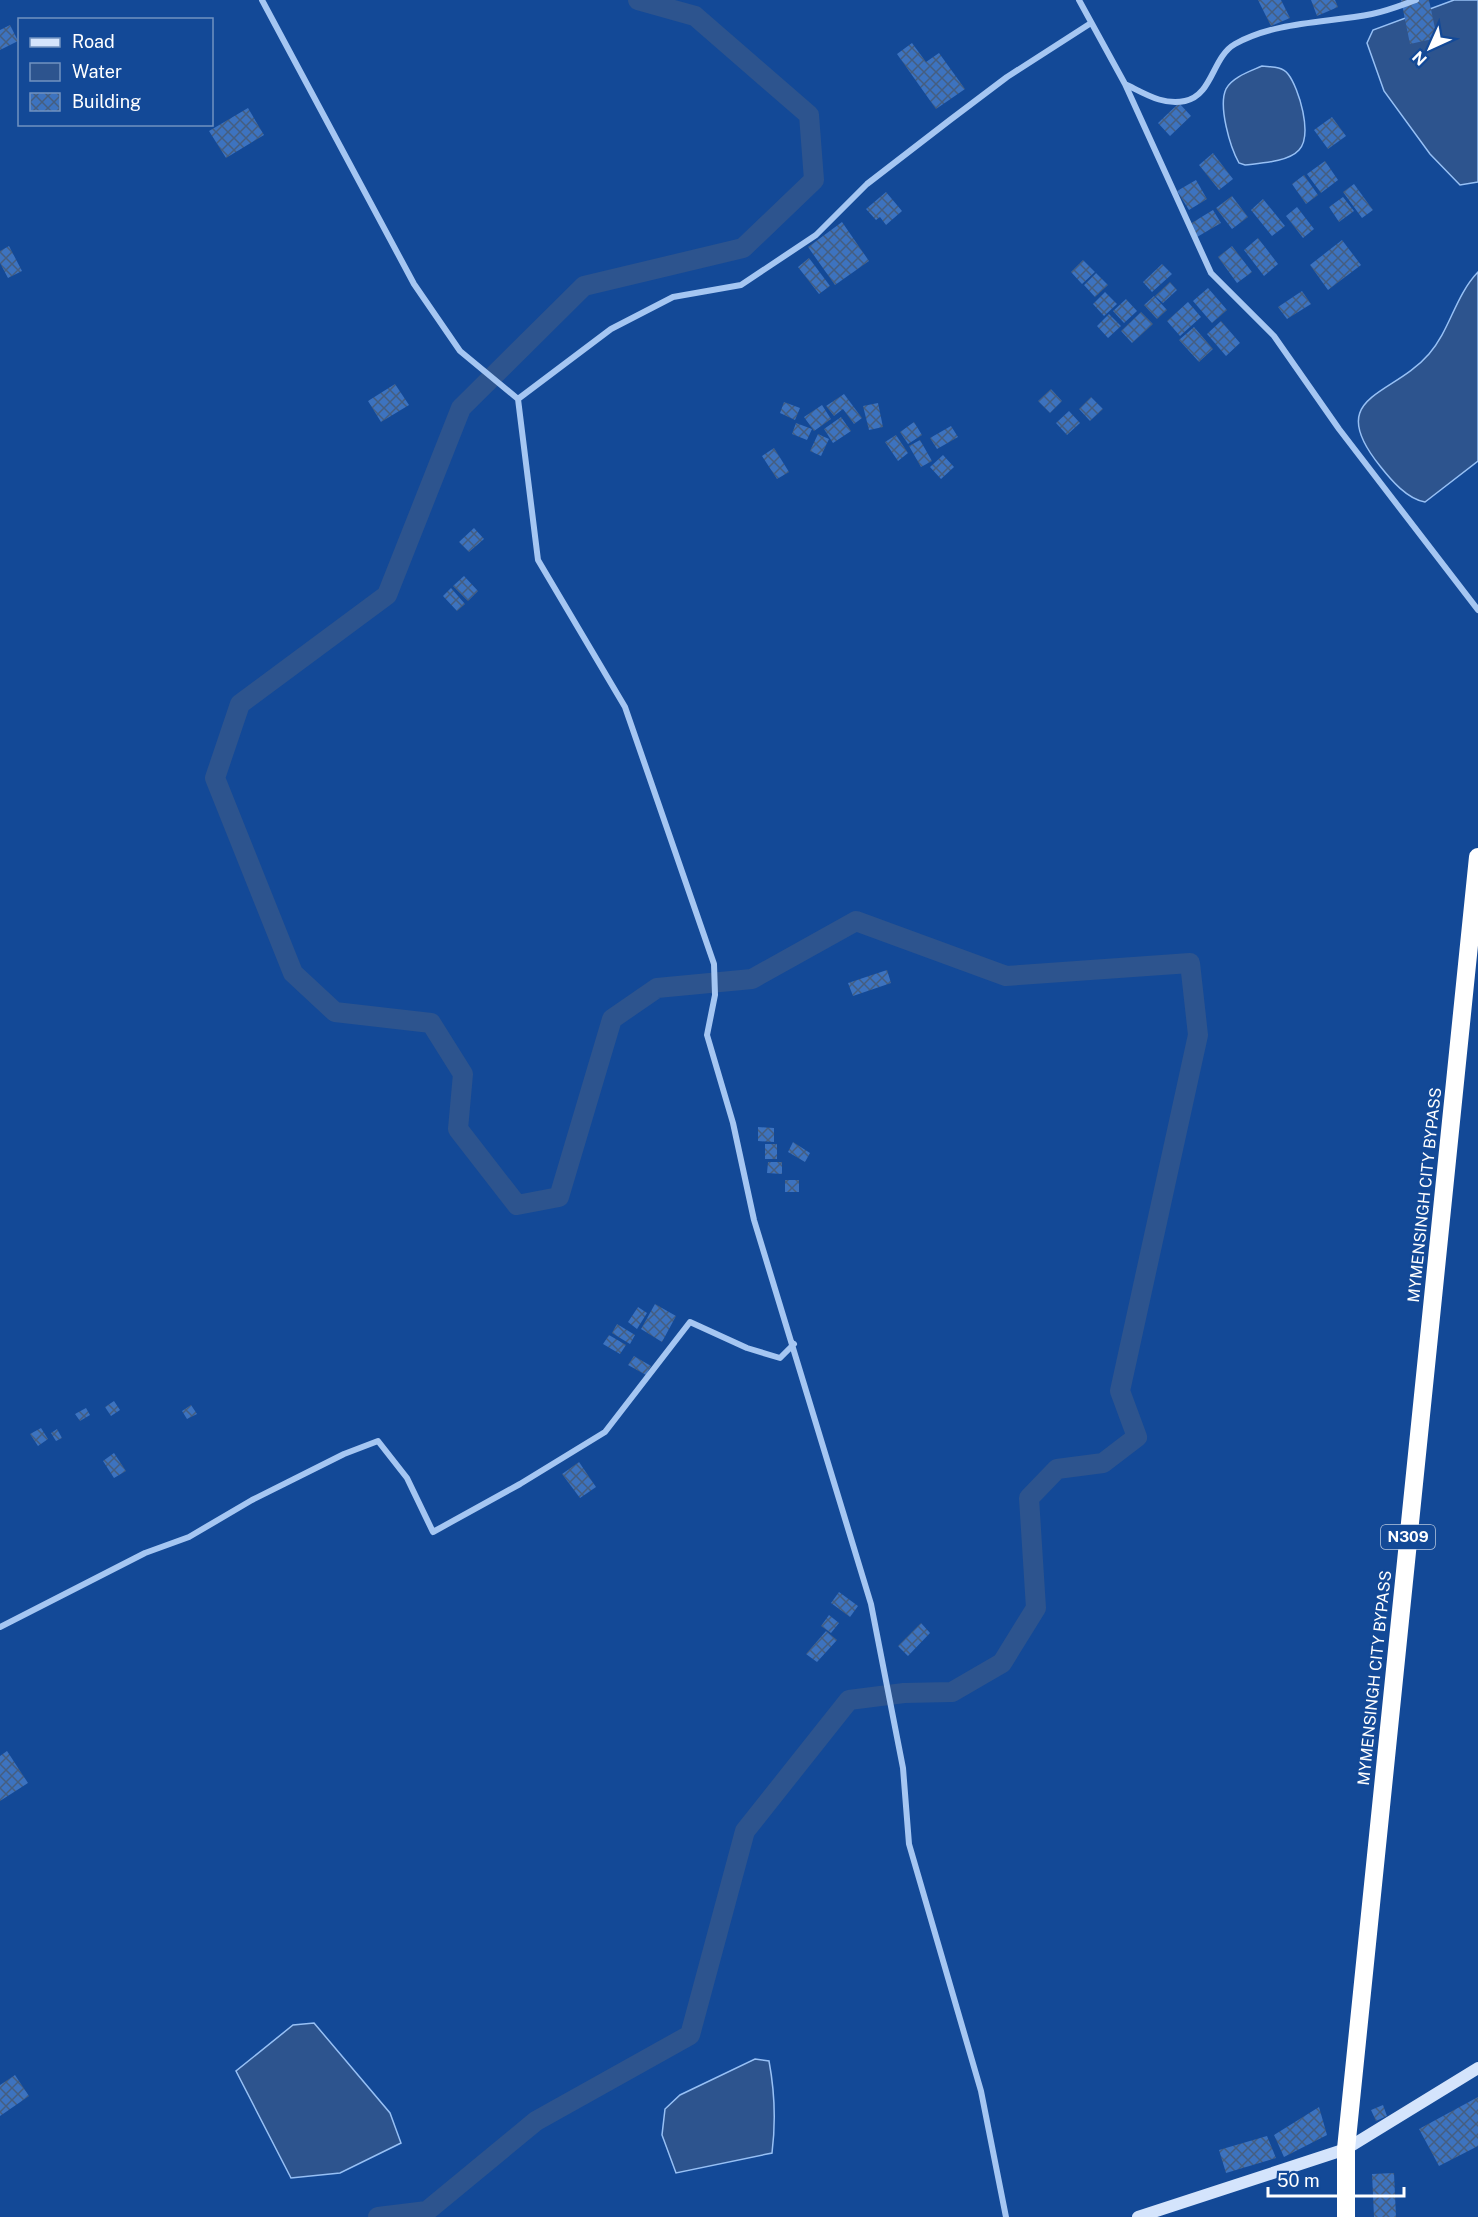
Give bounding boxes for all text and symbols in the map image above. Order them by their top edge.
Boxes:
legend [18,18,213,126]
north arrow [1400,18,1460,78]
text: Road [72,31,115,52]
text: N [1409,47,1431,69]
text: Water [72,61,122,82]
text: Building [72,91,141,112]
street label: MYMENSINGH CITY BYPASS [1404,1087,1445,1304]
road number: N309 [1381,1525,1435,1549]
street label: MYMENSINGH CITY BYPASS [1354,1570,1395,1787]
scale bar [1268,2160,1404,2198]
text: 50 m [1277,2170,1320,2191]

